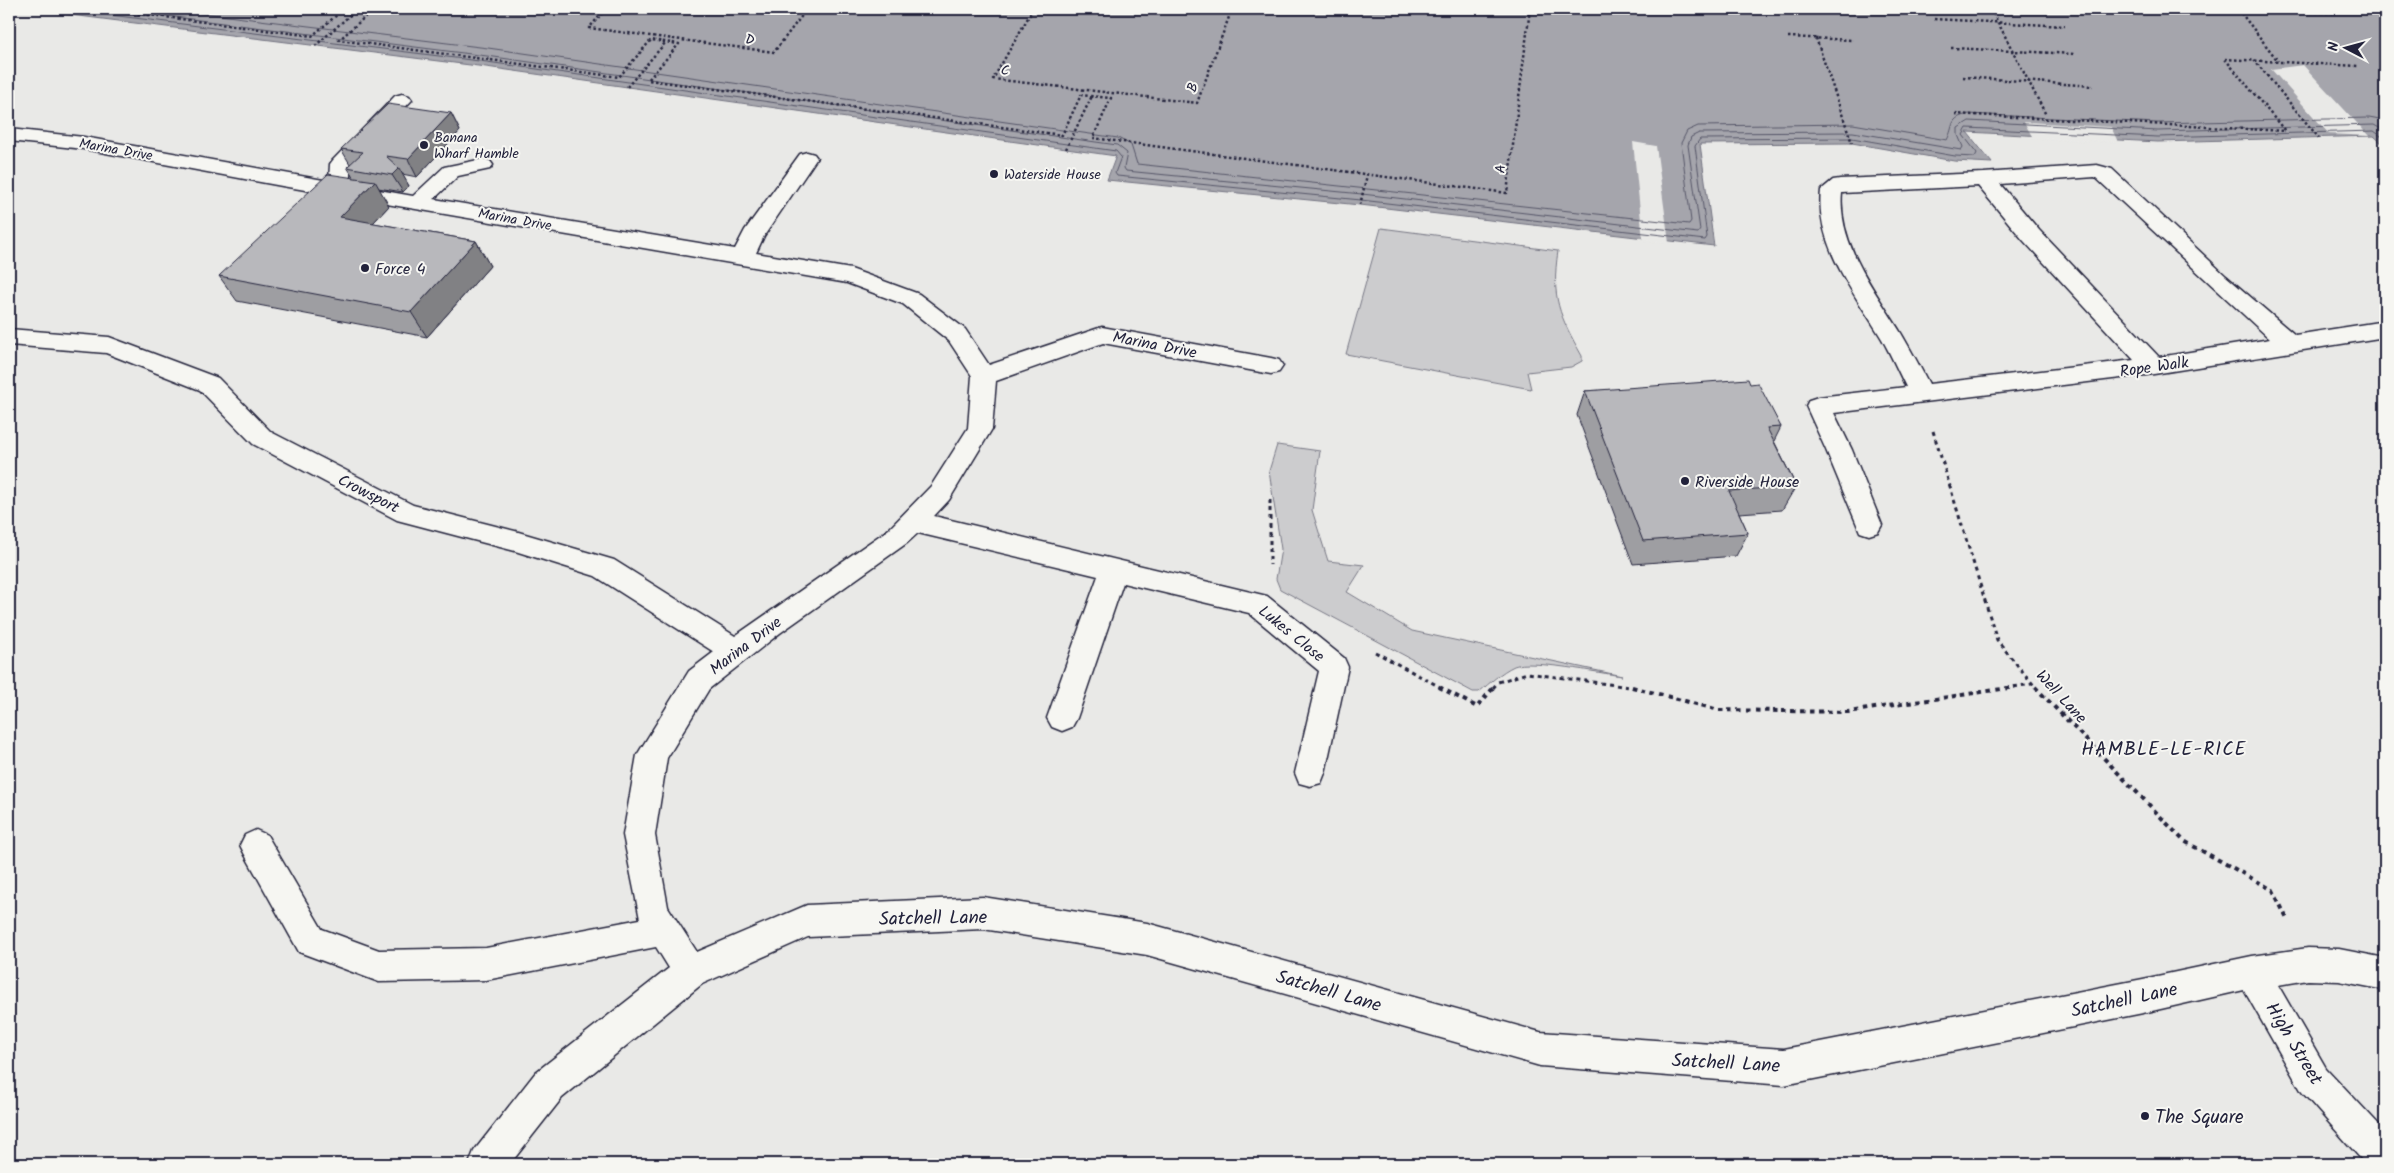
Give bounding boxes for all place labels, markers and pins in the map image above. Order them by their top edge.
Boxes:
place label: Banana Wharf Hamble [434,127,519,165]
marker: Banana Wharf Hamble [418,139,430,151]
place label: Waterside House [1004,164,1101,186]
marker: Waterside House [988,168,1000,180]
place label: Force 4 [375,257,426,282]
marker: Force 4 [359,262,371,274]
place label: Riverside House [1695,470,1799,495]
marker: Riverside House [1679,475,1691,487]
place label: The Square [2155,1103,2244,1133]
marker: The Square [2139,1110,2151,1122]

